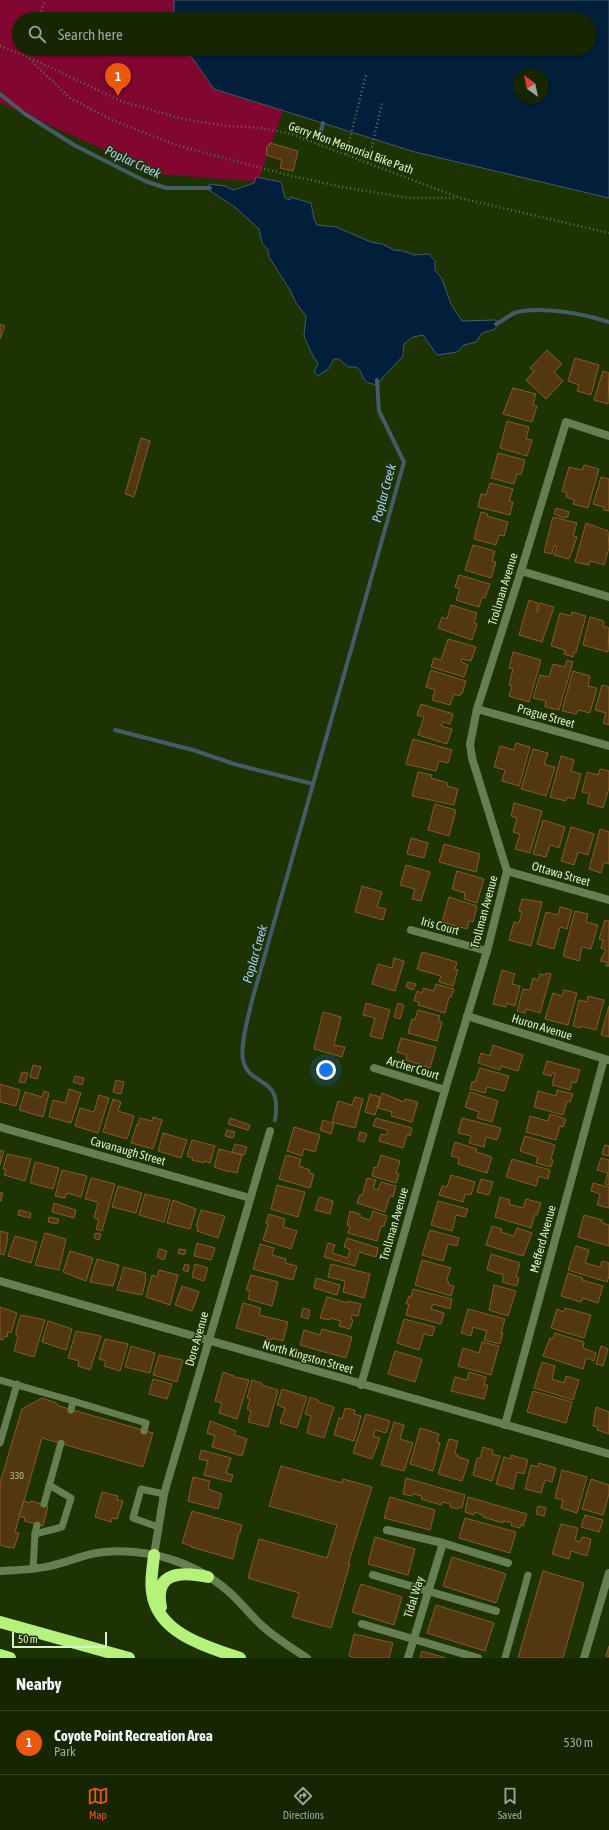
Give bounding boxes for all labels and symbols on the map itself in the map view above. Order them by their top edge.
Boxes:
pin: 1 [105,63,131,96]
north arrow [513,68,549,104]
street label: Gerry Mon Memorial Bike Path [287,119,415,177]
water label: Poplar Creek [103,143,164,182]
water label: Poplar Creek [369,462,399,524]
street label: Trollman Avenue [485,551,521,627]
street label: Prague Street [516,701,577,731]
street label: Ottawa Street [530,859,592,889]
street label: Trollman Avenue [468,874,500,950]
street label: Iris Court [419,914,461,938]
water label: Poplar Creek [240,923,271,985]
street label: Huron Avenue [510,1011,574,1043]
street label: Archer Court [385,1053,441,1083]
your location [316,1060,336,1080]
street label: Cavanaugh Street [89,1134,168,1169]
street label: Trollman Avenue [377,1186,411,1262]
street label: Mefferd Avenue [527,1204,559,1274]
street label: Dore Avenue [183,1310,211,1368]
street label: North Kingston Street [261,1337,355,1377]
house number: 330 [10,1470,24,1481]
street label: Tidal Way [401,1574,427,1619]
scale bar [12,1630,107,1649]

